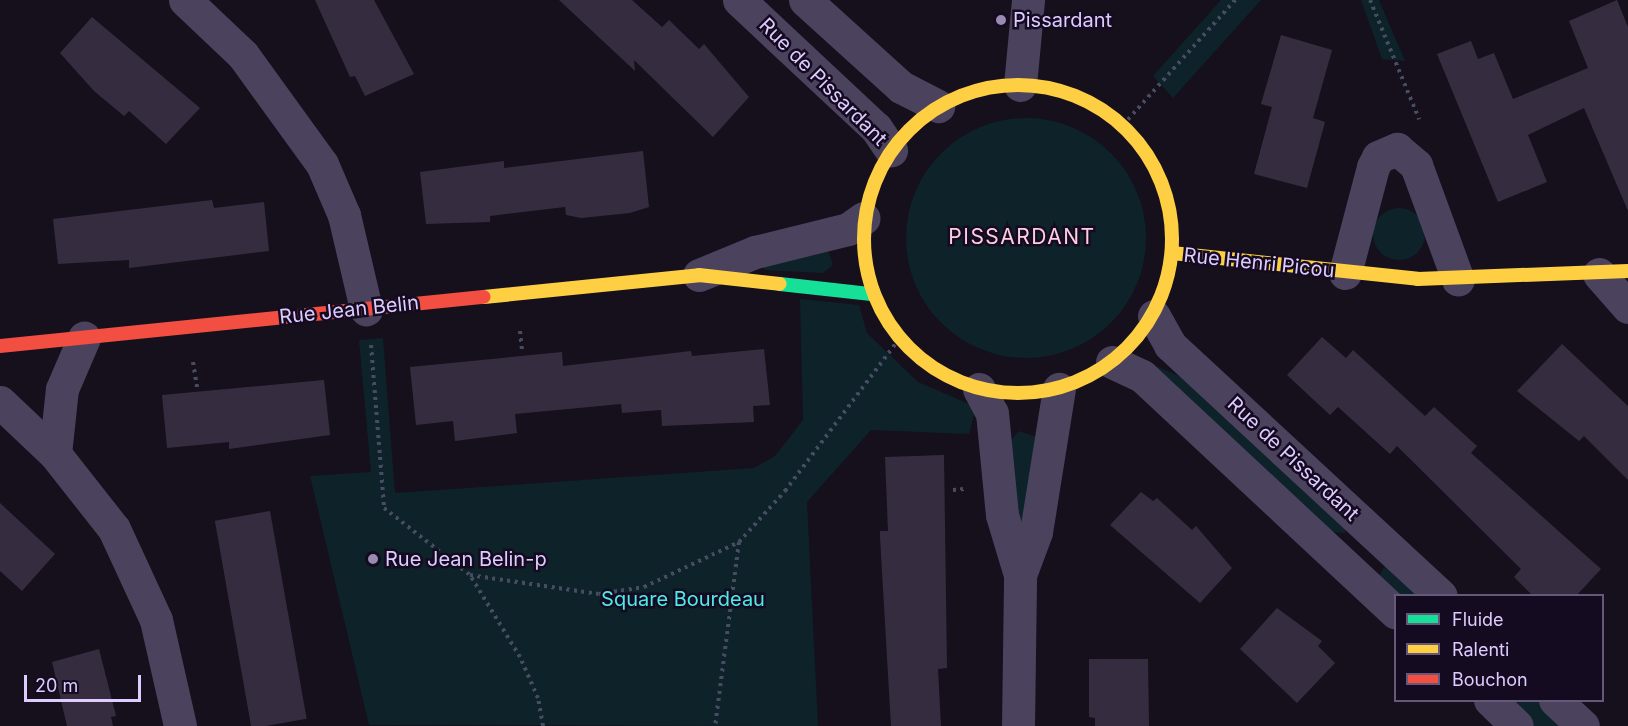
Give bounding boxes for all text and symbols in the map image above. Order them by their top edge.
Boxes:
place label: Pissardant [1013,8,1112,32]
street label: Rue de Pissardant [754,13,892,151]
marker: Pissardant [994,13,1008,27]
district label: PISSARDANT [948,224,1096,250]
street label: Rue Henri Picou [1182,243,1336,283]
street label: Rue Jean Belin [278,291,420,329]
street label: Rue de Pissardant [1222,392,1364,526]
place label: Rue Jean Belin-p [385,547,547,571]
marker: Rue Jean Belin-p [366,552,380,566]
park label: Square Bourdeau [601,587,765,611]
legend [1394,594,1604,702]
text: Fluide [1452,609,1504,630]
text: Ralenti [1452,639,1509,660]
scale bar [27,663,144,701]
text: Bouchon [1452,669,1528,690]
text: 20 m [35,675,78,696]

